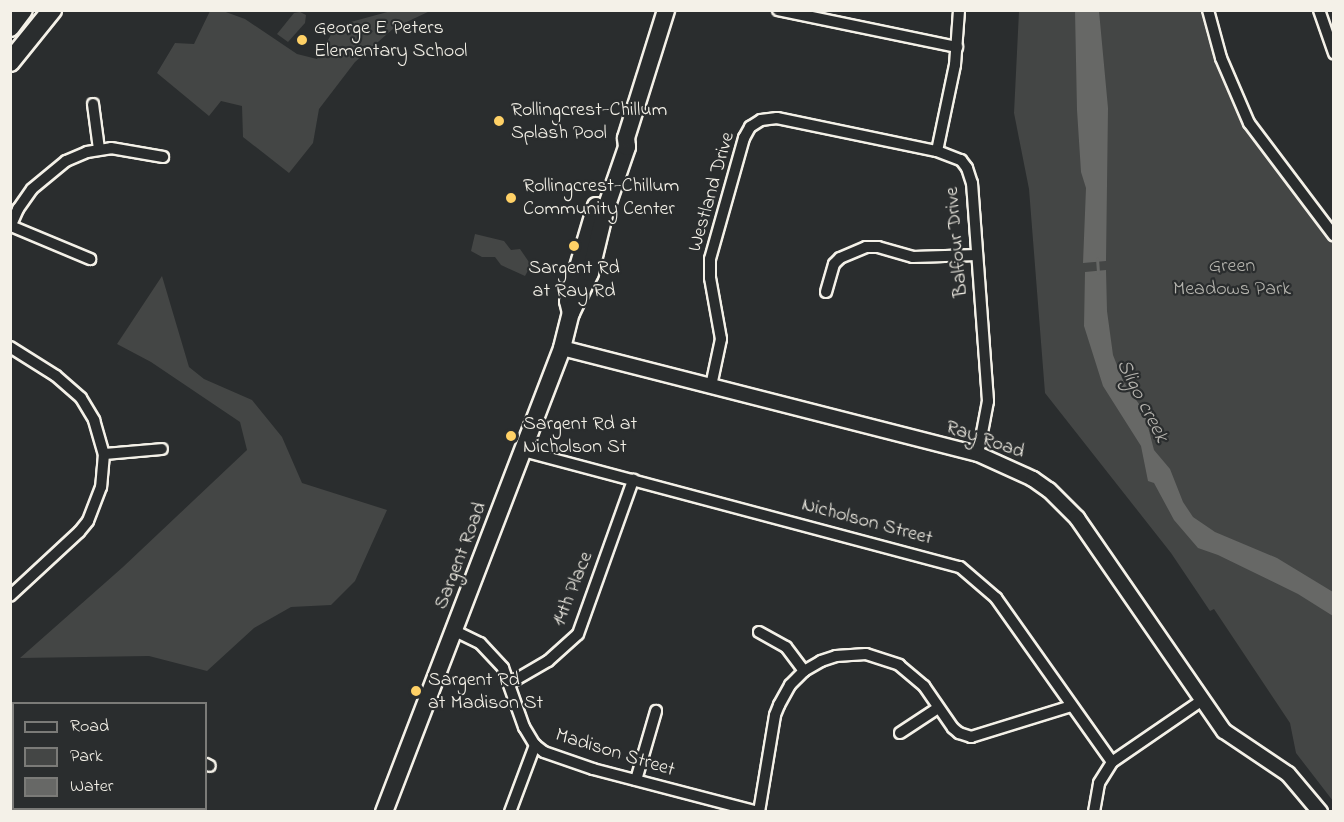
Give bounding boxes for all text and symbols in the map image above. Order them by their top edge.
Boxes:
place label: George E Peters Elementary School [314,16,467,63]
marker: George E Peters Elementary School [295,33,309,47]
place label: Rollingcrest-Chillum Splash Pool [511,98,667,145]
marker: Rollingcrest-Chillum Splash Pool [492,114,506,128]
street label: Westland Drive [683,129,741,255]
place label: Rollingcrest-Chillum Community Center [523,174,679,221]
street label: Balfour Drive [940,186,974,298]
marker: Rollingcrest-Chillum Community Center [504,191,518,205]
marker: Sargent Rd at Ray Rd [567,239,581,253]
park label: Green Meadows Park [1173,255,1291,302]
place label: Sargent Rd at Ray Rd [528,256,620,303]
water label: Sligo creek [1110,355,1174,447]
place label: Sargent Rd at Nicholson St [523,412,637,459]
street label: Ray Road [943,415,1027,465]
marker: Sargent Rd at Nicholson St [504,429,518,443]
street label: Nicholson Street [799,493,935,551]
street label: Sargent Road [430,499,492,613]
street label: 14th Place [547,548,599,630]
place label: Sargent Rd at Madison St [428,668,543,715]
marker: Sargent Rd at Madison St [409,684,423,698]
legend [12,702,207,810]
text: Road [70,714,109,740]
street label: Madison Street [552,723,678,783]
text: Park [70,744,103,770]
text: Water [70,774,113,800]

